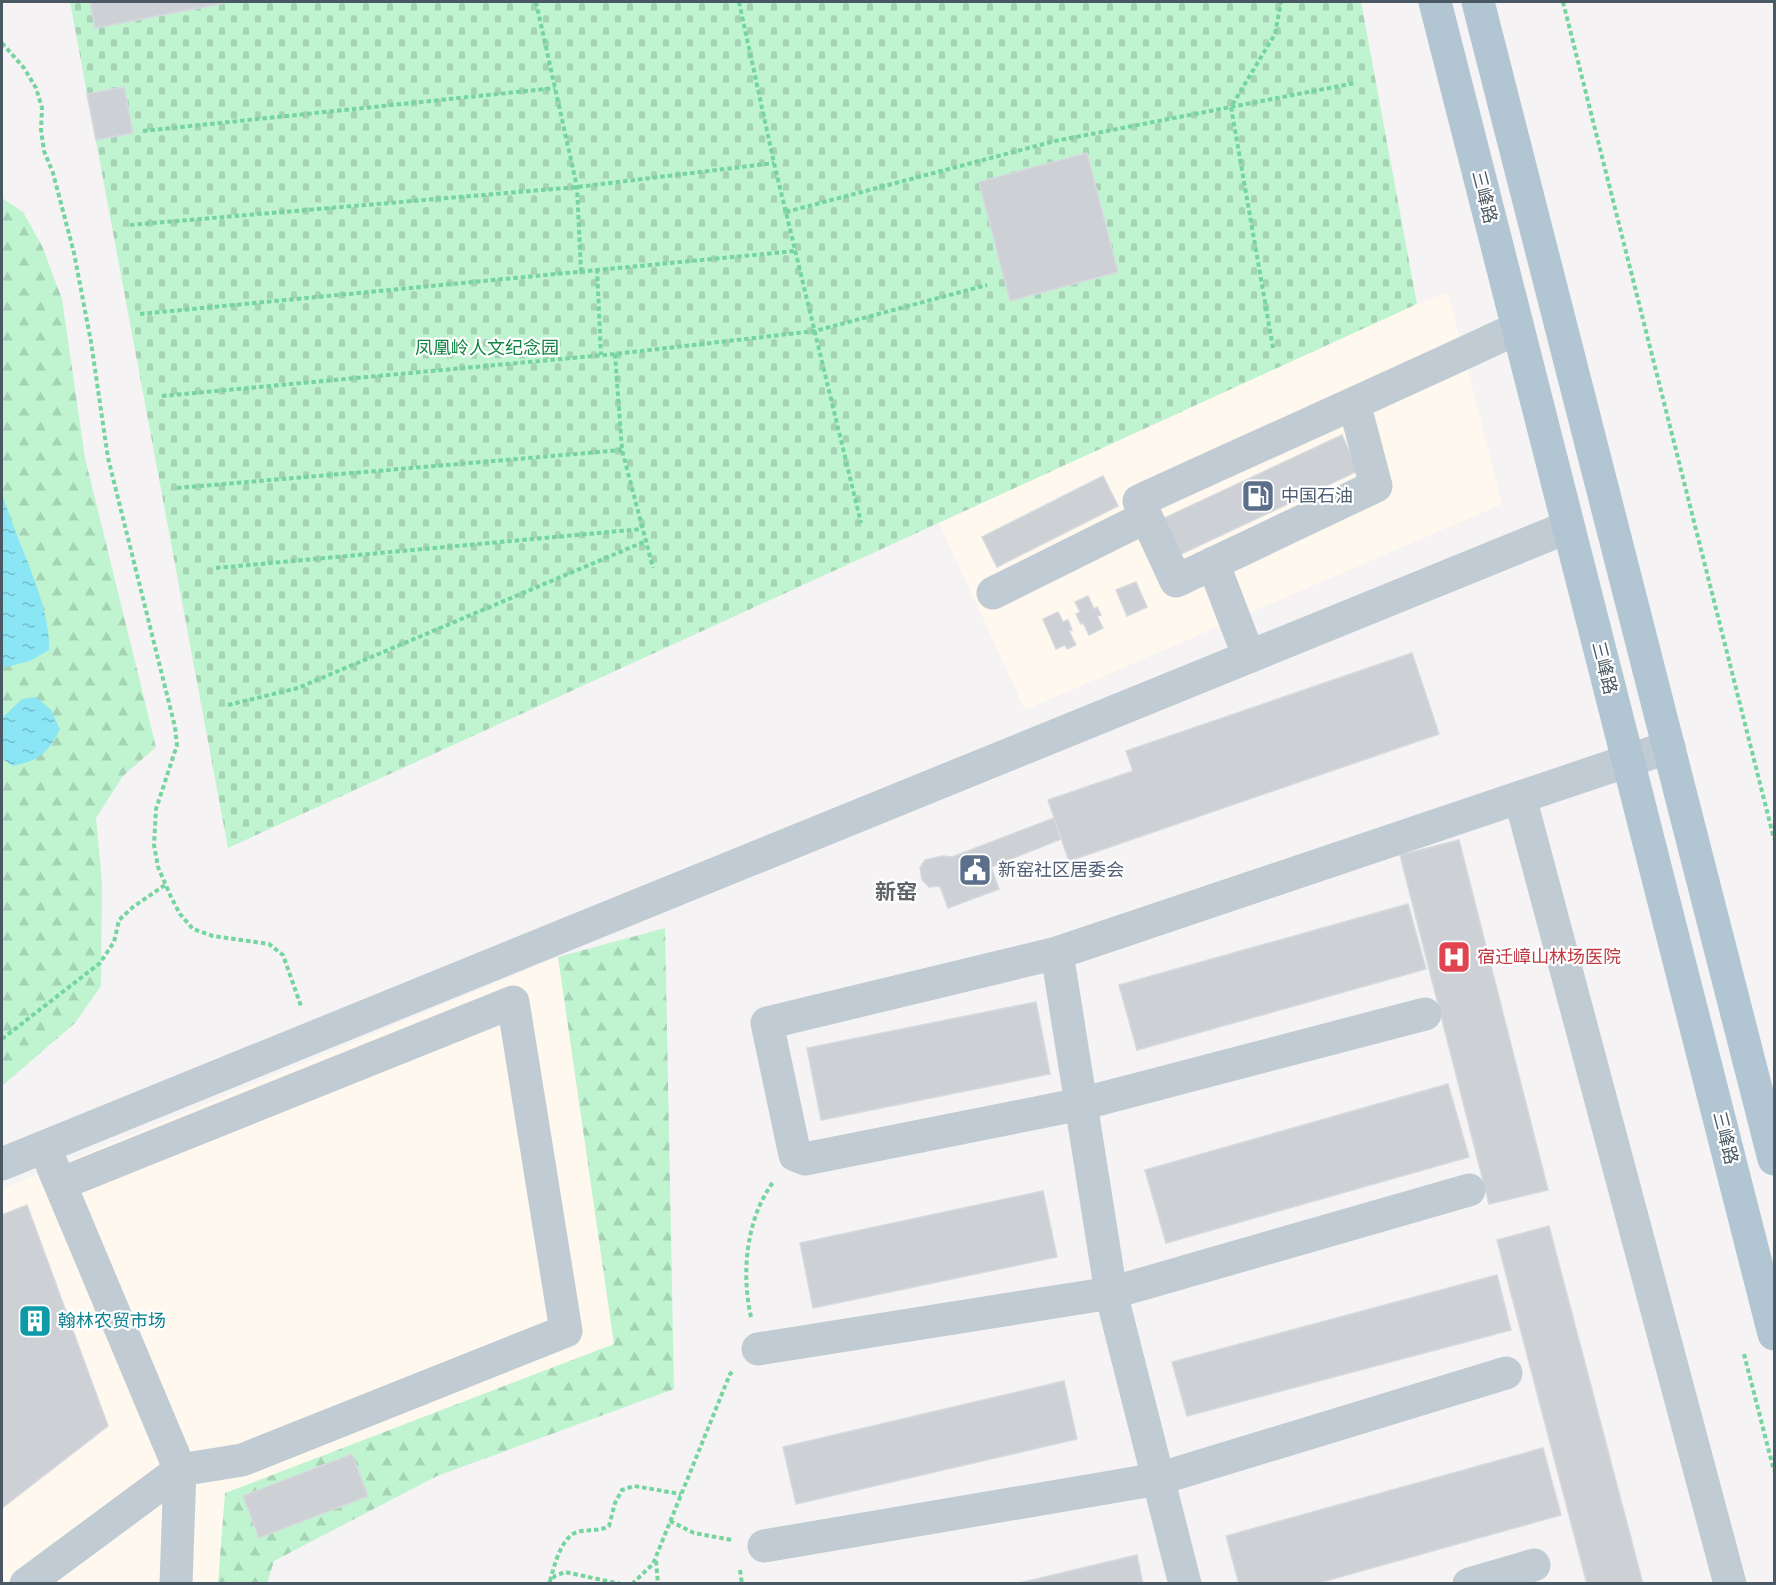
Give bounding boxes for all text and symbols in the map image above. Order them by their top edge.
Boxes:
street label: 三峰路 [1467,168,1501,226]
park label: 凤凰岭人文纪念园 [415,338,559,359]
fuel station icon: 中国石油 [1240,478,1276,514]
place label: 中国石油 [1281,486,1353,507]
street label: 三峰路 [1587,639,1621,697]
public building icon: 新窑社区居委会 [957,852,993,888]
place label: 新窑社区居委会 [998,860,1124,881]
district label: 新窑 [875,880,917,905]
hospital icon: 宿迁嶂山林场医院 [1436,939,1472,975]
place label: 宿迁嶂山林场医院 [1477,947,1621,968]
street label: 三峰路 [1708,1109,1742,1167]
building icon: 翰林农贸市场 [17,1303,53,1339]
place label: 翰林农贸市场 [58,1311,166,1332]

